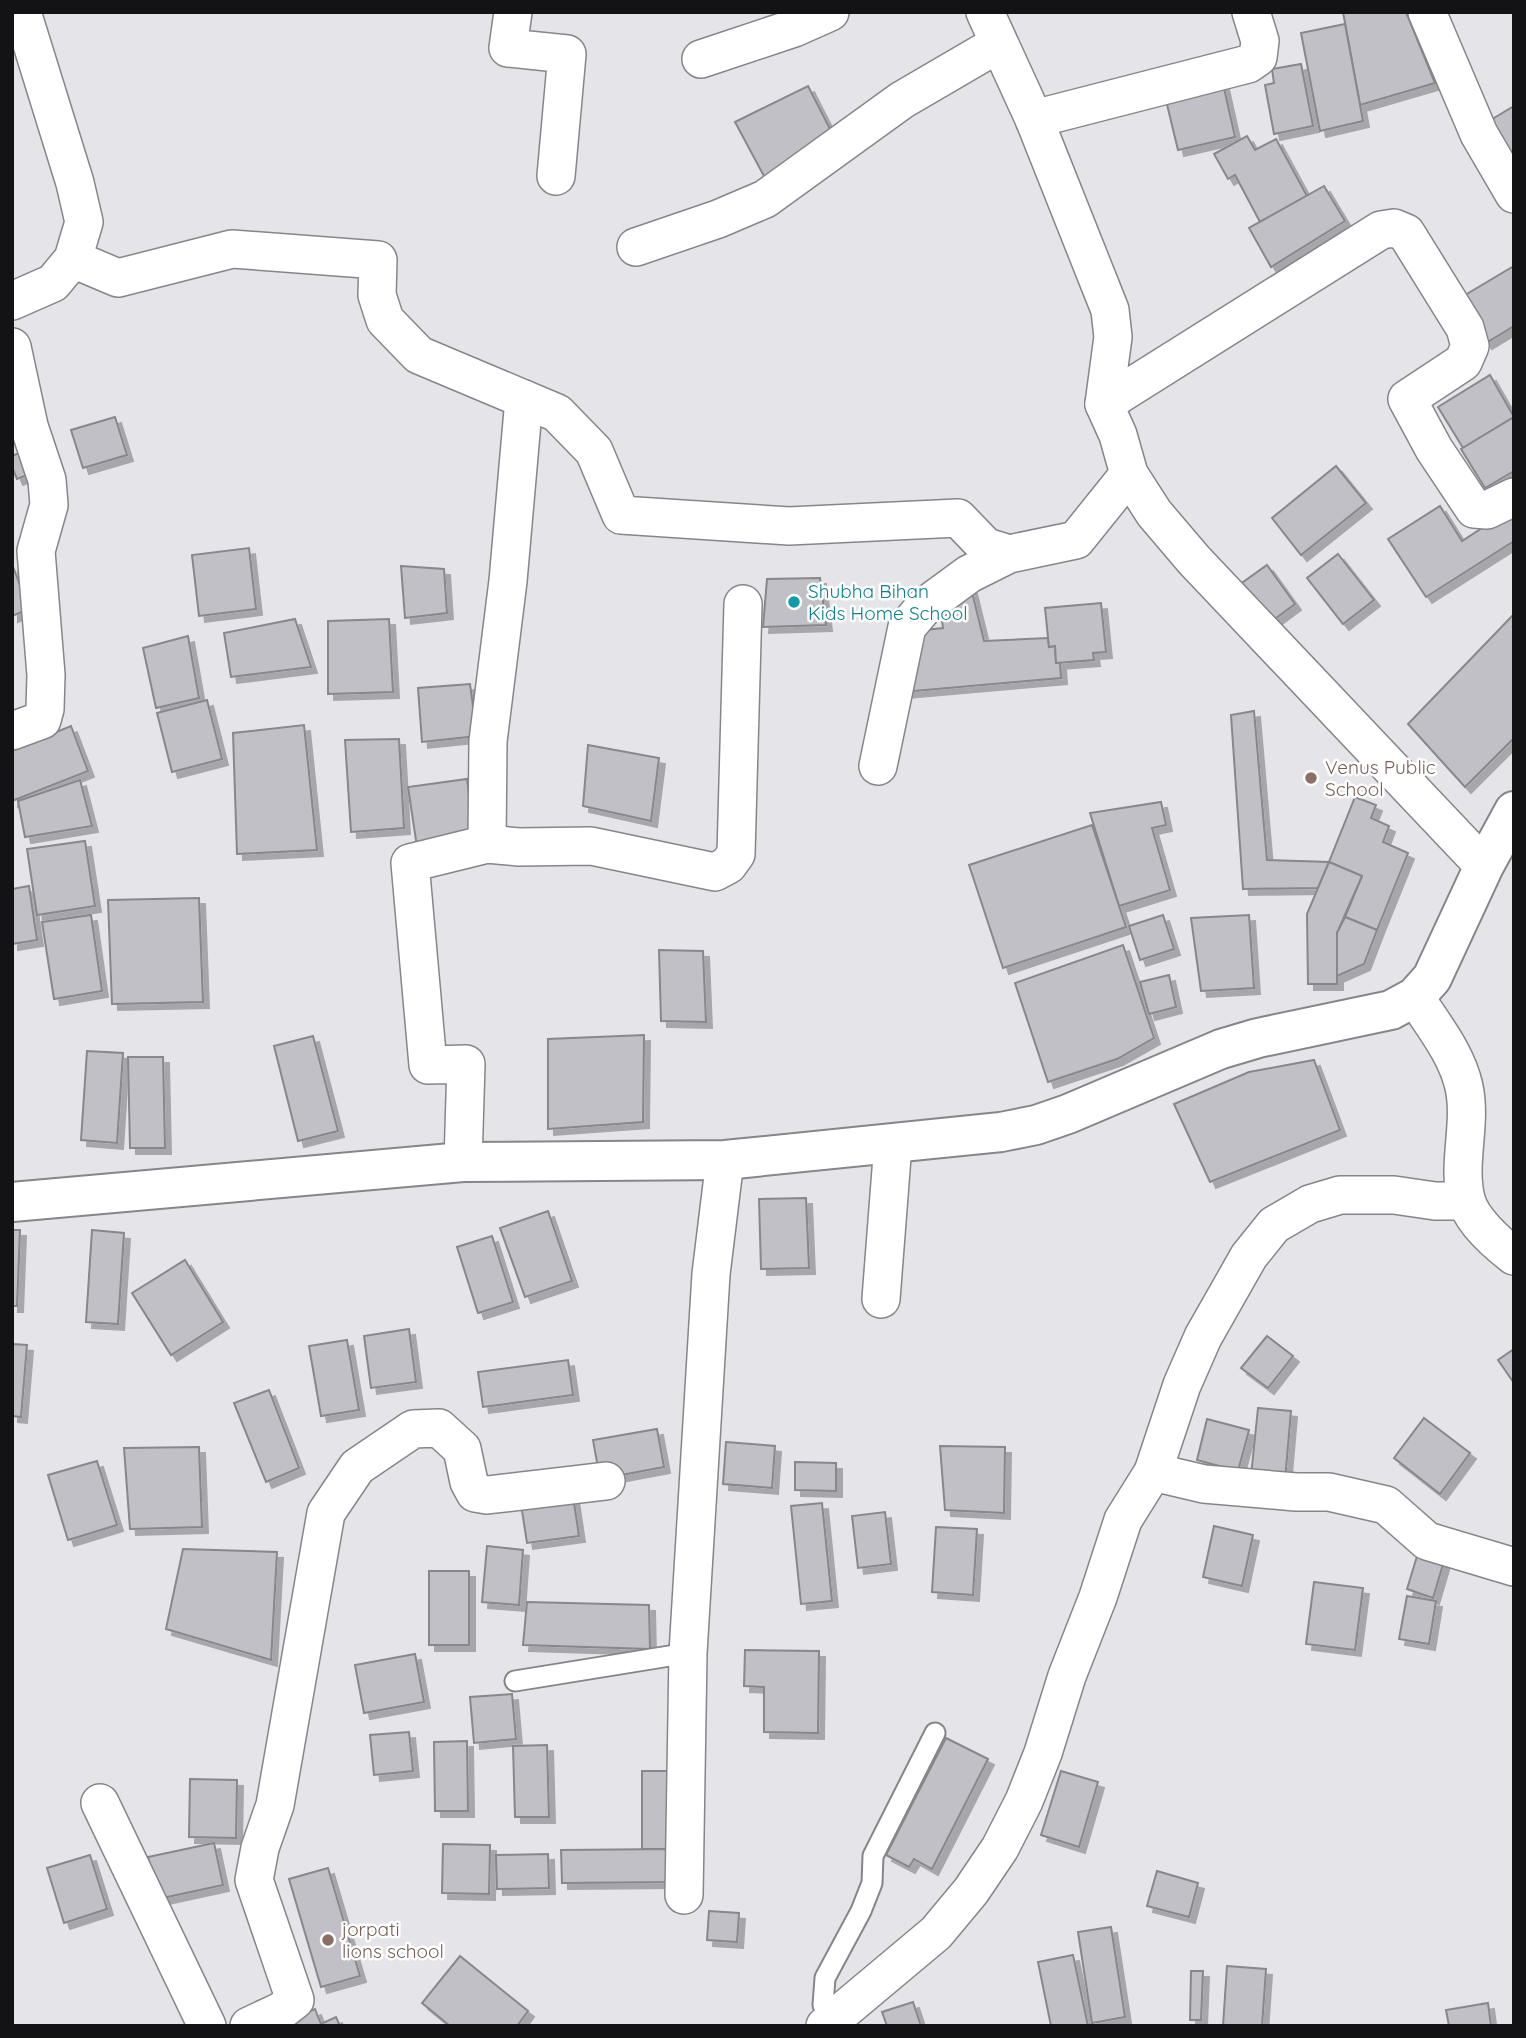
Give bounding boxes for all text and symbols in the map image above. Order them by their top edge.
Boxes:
place label: Shubha Bihan Kids Home School [808,579,968,625]
marker: Shubha Bihan Kids Home School [786,594,802,610]
place label: Venus Public School [1325,755,1436,801]
marker: Venus Public School [1303,770,1319,786]
place label: jorpati lions school [341,1917,444,1963]
marker: jorpati lions school [320,1932,336,1948]

